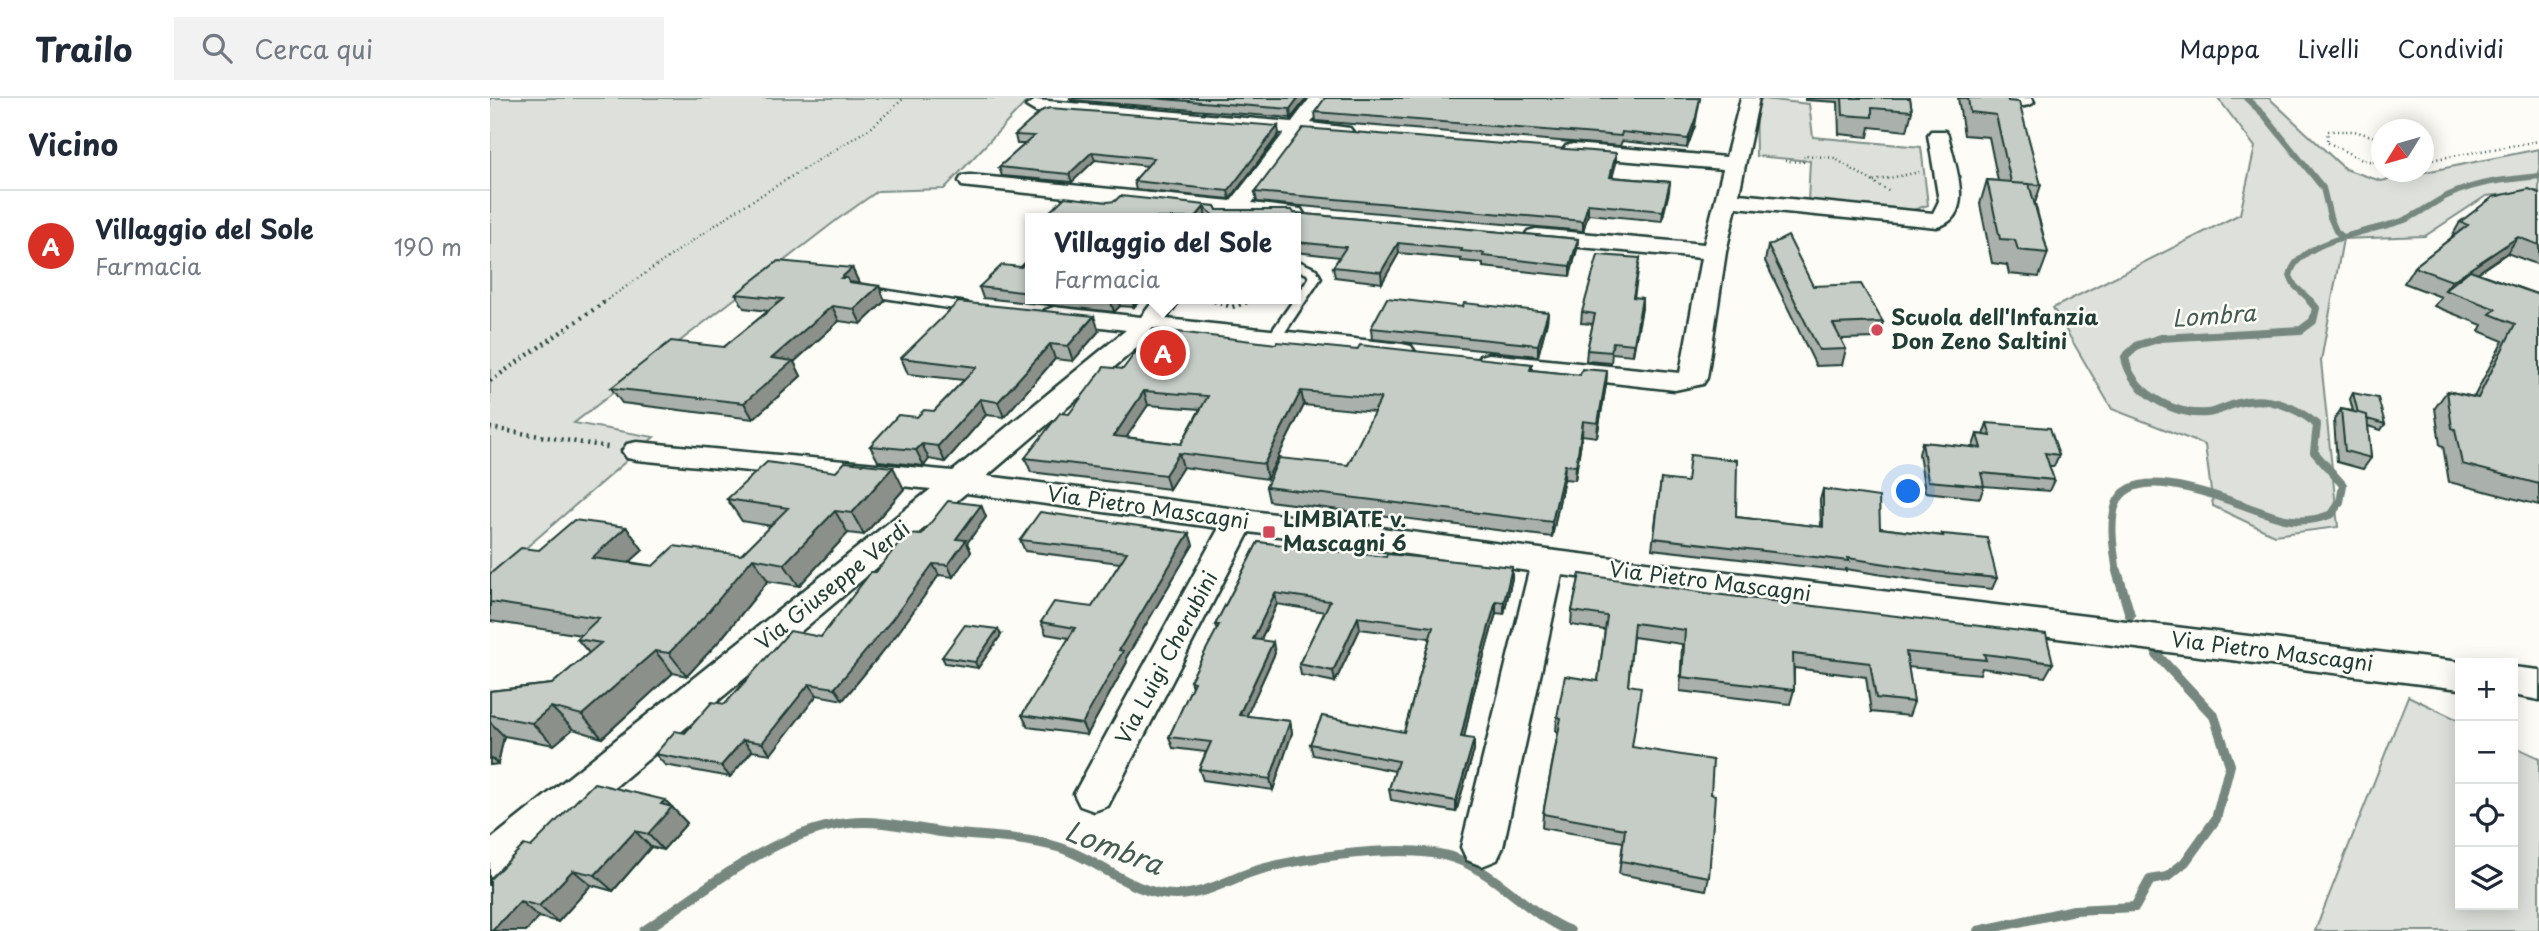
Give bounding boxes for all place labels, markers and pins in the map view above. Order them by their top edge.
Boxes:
place label: Scuola dell'Infanzia Don Zeno Saltini [1891,300,2099,356]
marker: Scuola dell'Infanzia Don Zeno Saltini [1869,322,1885,338]
pin: A [1140,327,1186,379]
place label: LIMBIATE v. Mascagni 6 [1283,502,1407,558]
marker: LIMBIATE v. Mascagni 6 [1261,524,1277,540]

